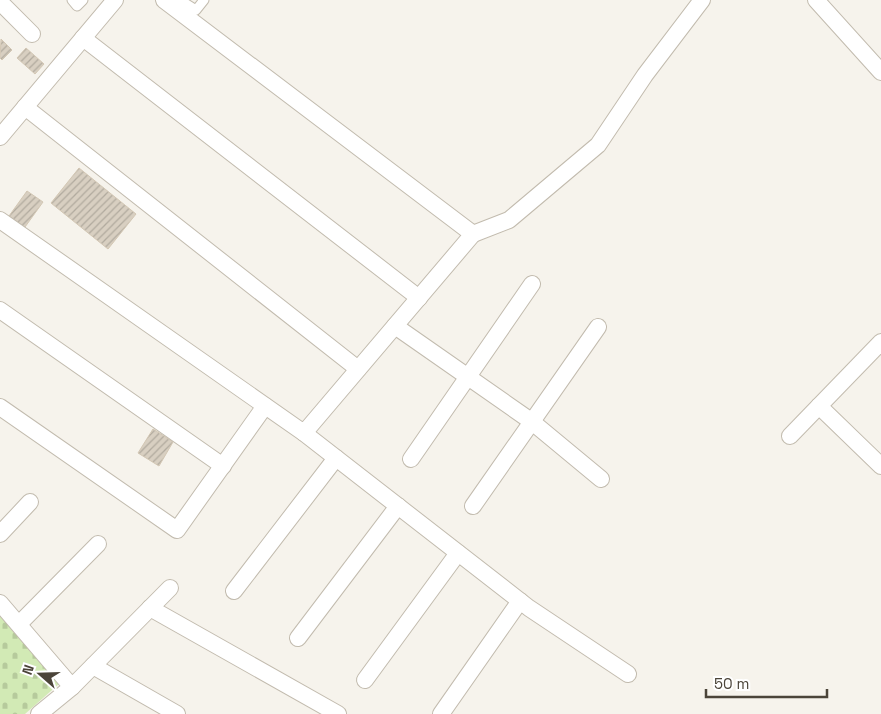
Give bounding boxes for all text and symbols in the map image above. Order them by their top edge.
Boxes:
north arrow [15,649,65,699]
text: N [18,662,38,677]
scale bar [706,666,827,698]
text: 50 m [714,674,749,693]

